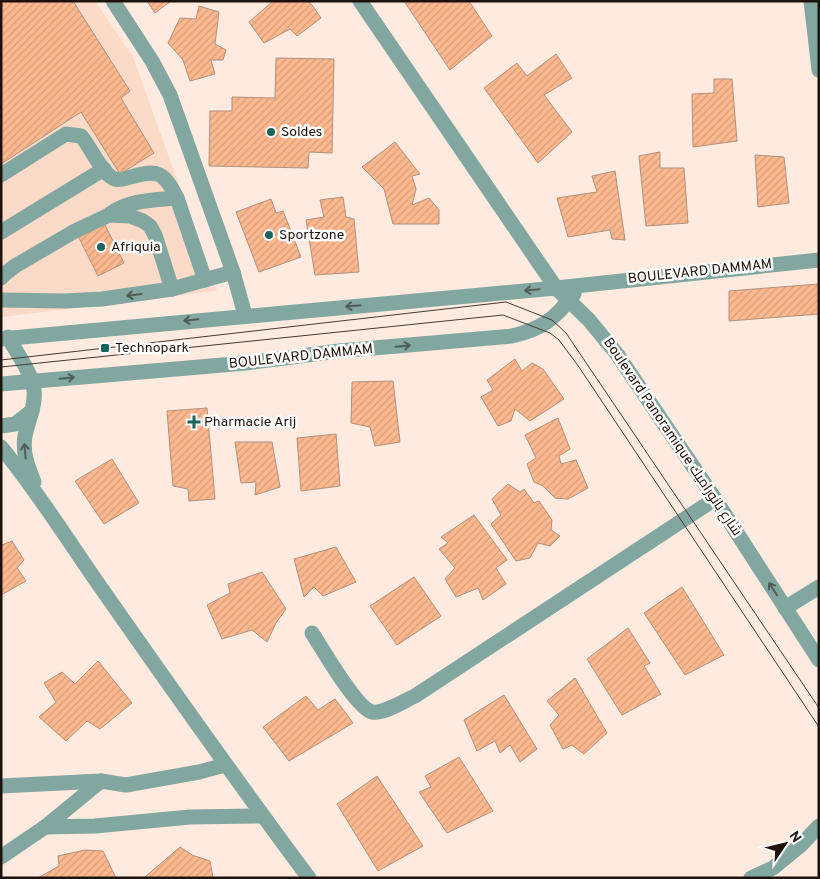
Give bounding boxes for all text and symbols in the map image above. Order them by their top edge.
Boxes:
place label: Soldes [281,124,322,141]
marker: Soldes [265,126,277,138]
place label: Sportzone [279,227,344,244]
marker: Sportzone [263,229,275,241]
place label: Afriquia [111,239,161,256]
marker: Afriquia [95,241,107,253]
street label: BOULEVARD DAMMAM [627,256,773,288]
one-way arrow [524,285,540,295]
one-way arrow [127,290,143,300]
one-way arrow [345,301,361,310]
one-way arrow [183,315,199,325]
street label: Boulevard Panoramique شارع بانوراميك [599,335,745,539]
place label: Technopark [115,340,189,357]
street label: BOULEVARD DAMMAM [228,341,374,373]
one-way arrow [395,341,411,351]
marker: Technopark [99,342,111,354]
one-way arrow [59,374,75,383]
place label: Pharmacie Arij [204,414,296,431]
marker: Pharmacie Arij [188,416,200,428]
one-way arrow [20,443,30,459]
one-way arrow [768,583,778,597]
north arrow [760,819,810,869]
text: N [785,828,804,846]

